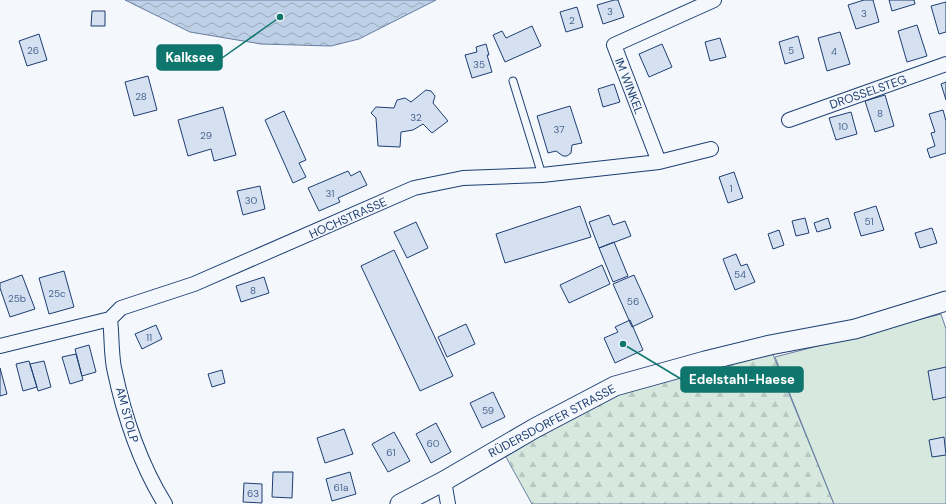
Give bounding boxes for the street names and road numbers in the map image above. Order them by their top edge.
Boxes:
street label: IM WINKEL [611,56,647,116]
street label: DROSSELSTEG [827,71,909,113]
street label: HOCHSTRASSE [307,194,390,242]
street label: RÜDERSDORFER STRASSE [486,381,618,461]
street label: AM STOLP [112,385,142,445]

